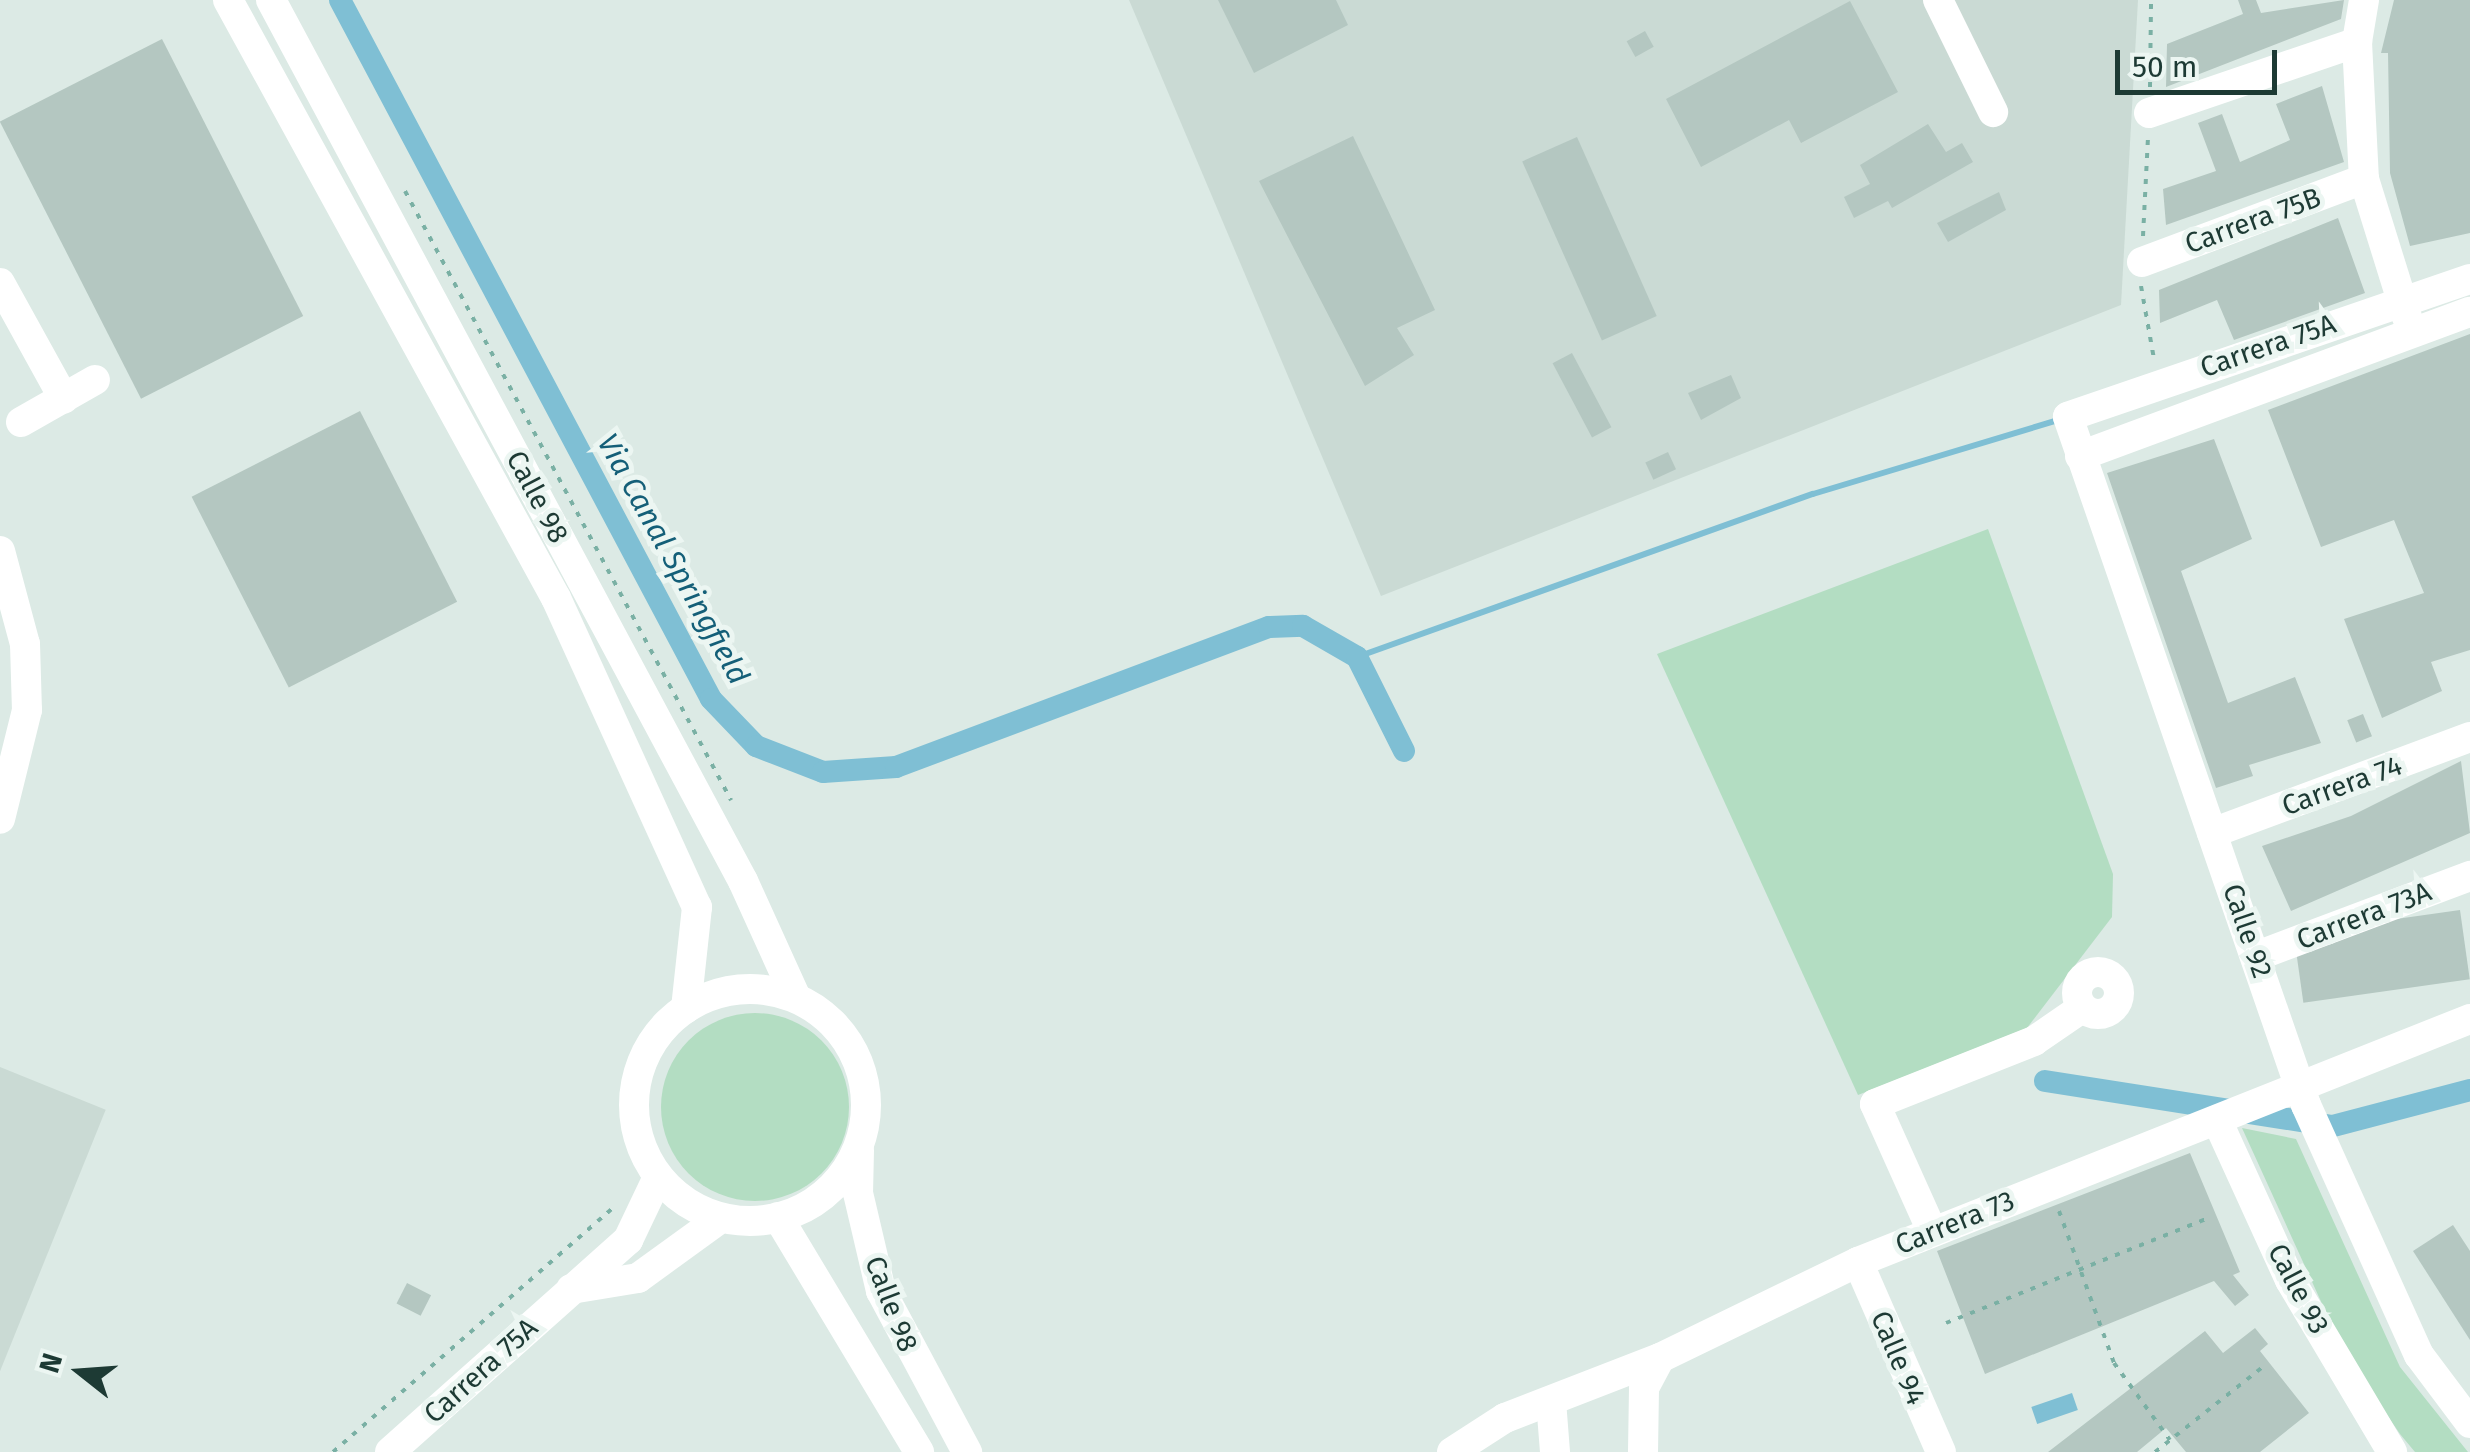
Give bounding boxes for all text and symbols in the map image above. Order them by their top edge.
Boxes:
scale bar [2120,30,2282,92]
text: 50 m [2132,49,2197,85]
street label: Carrera 75B [2180,181,2326,261]
street label: Carrera 75A [2196,307,2340,385]
water label: Via Canal Springfield [589,427,757,691]
street label: Calle 98 [499,445,575,549]
street label: Carrera 74 [2277,749,2407,823]
street label: Carrera 73A [2292,875,2436,957]
street label: Calle 92 [2215,880,2279,982]
street label: Carrera 73 [1891,1184,2019,1262]
street label: Calle 93 [2260,1238,2336,1340]
street label: Calle 98 [857,1252,925,1356]
street label: Calle 94 [1863,1306,1933,1410]
street label: Carrera 75A [417,1311,545,1431]
north arrow [30,1322,130,1422]
text: N [32,1349,69,1377]

